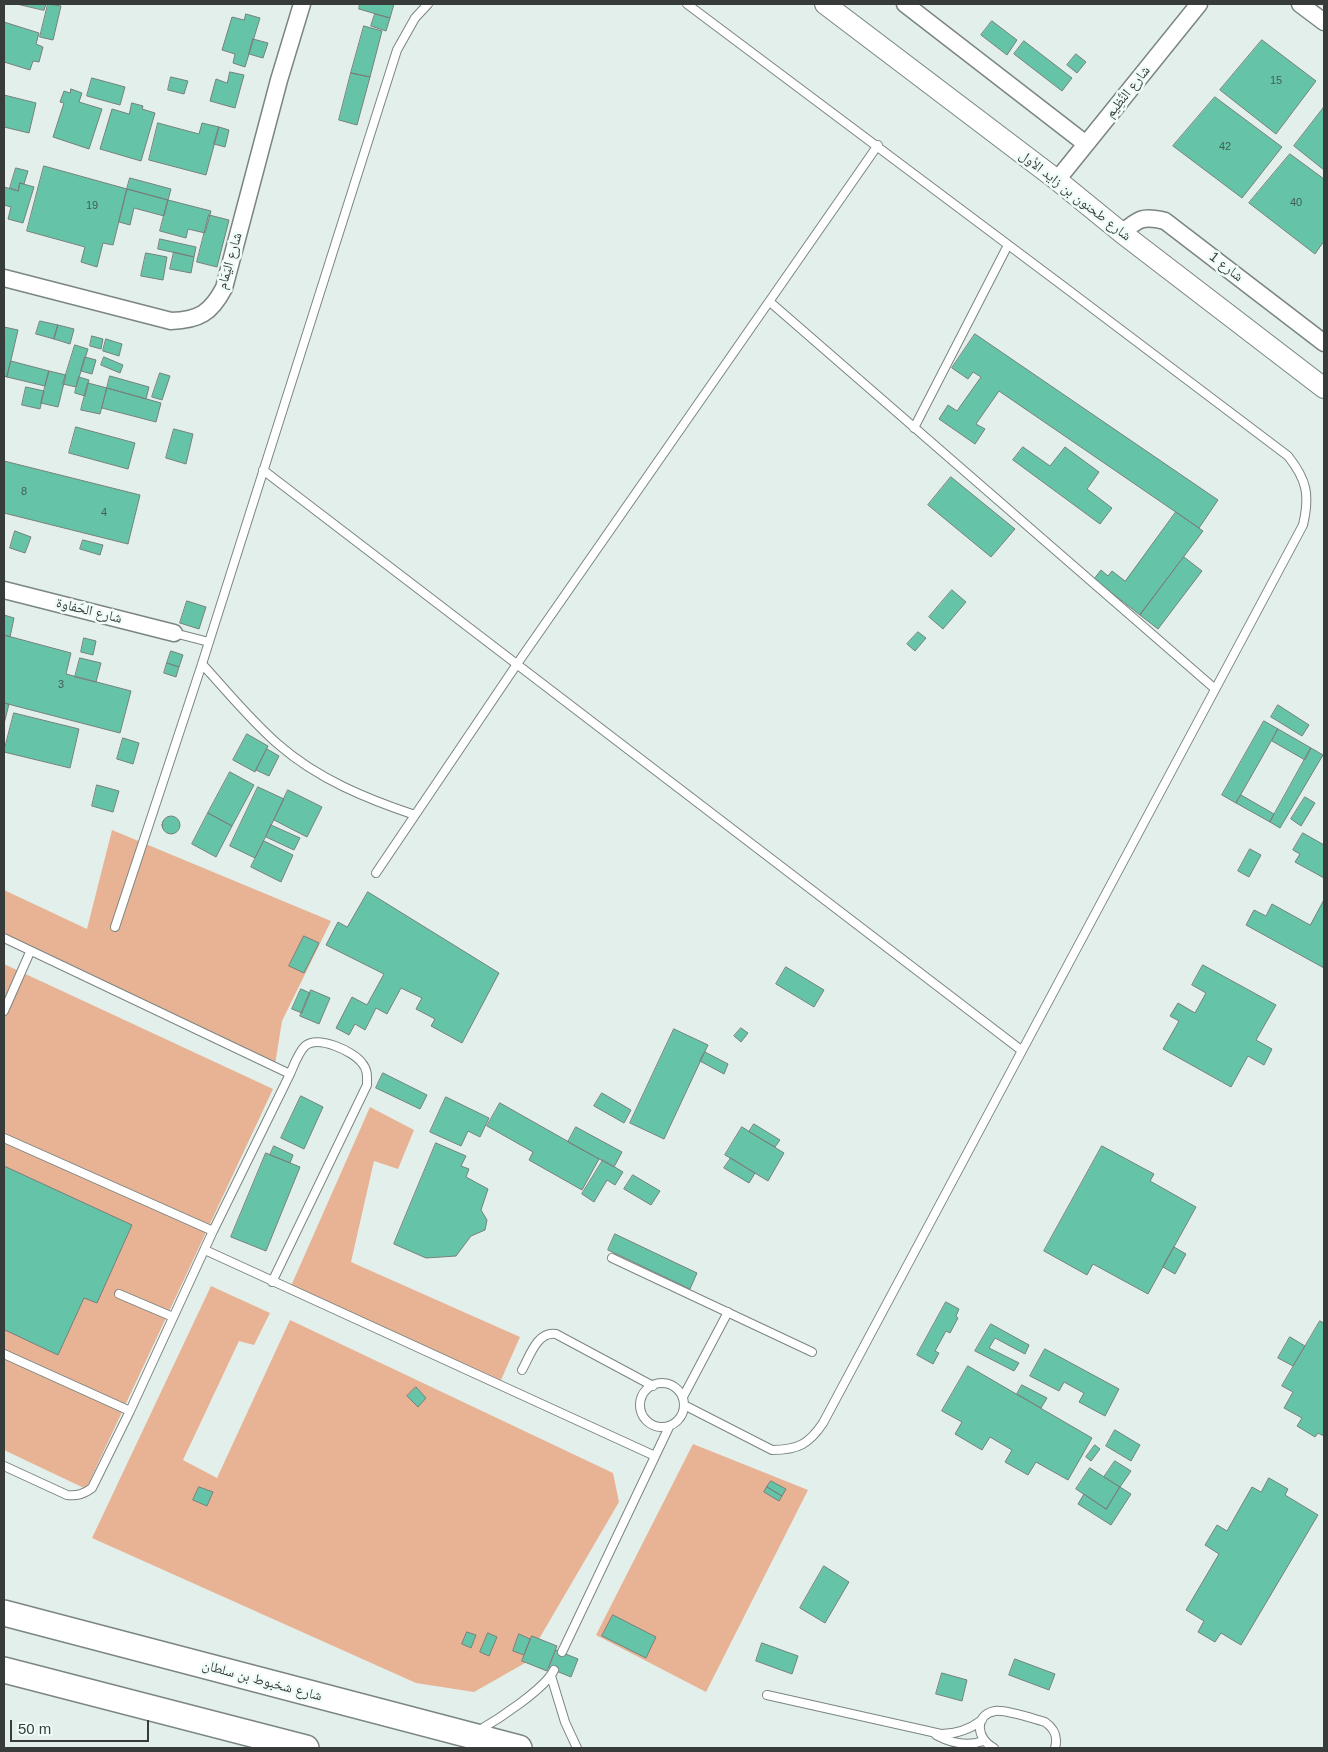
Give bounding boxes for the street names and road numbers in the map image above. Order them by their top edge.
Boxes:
street label: شارع النَّظِيم [1102,63,1154,121]
street label: شارع طحنون بن زايد الأول [1016,147,1134,245]
street label: شارع اليَمَام [214,231,246,291]
street label: شارع 1 [1206,249,1246,285]
street label: شارع الحَفاوة [54,595,124,627]
street label: شارع شخبوط بن سلطان [200,1657,324,1705]

